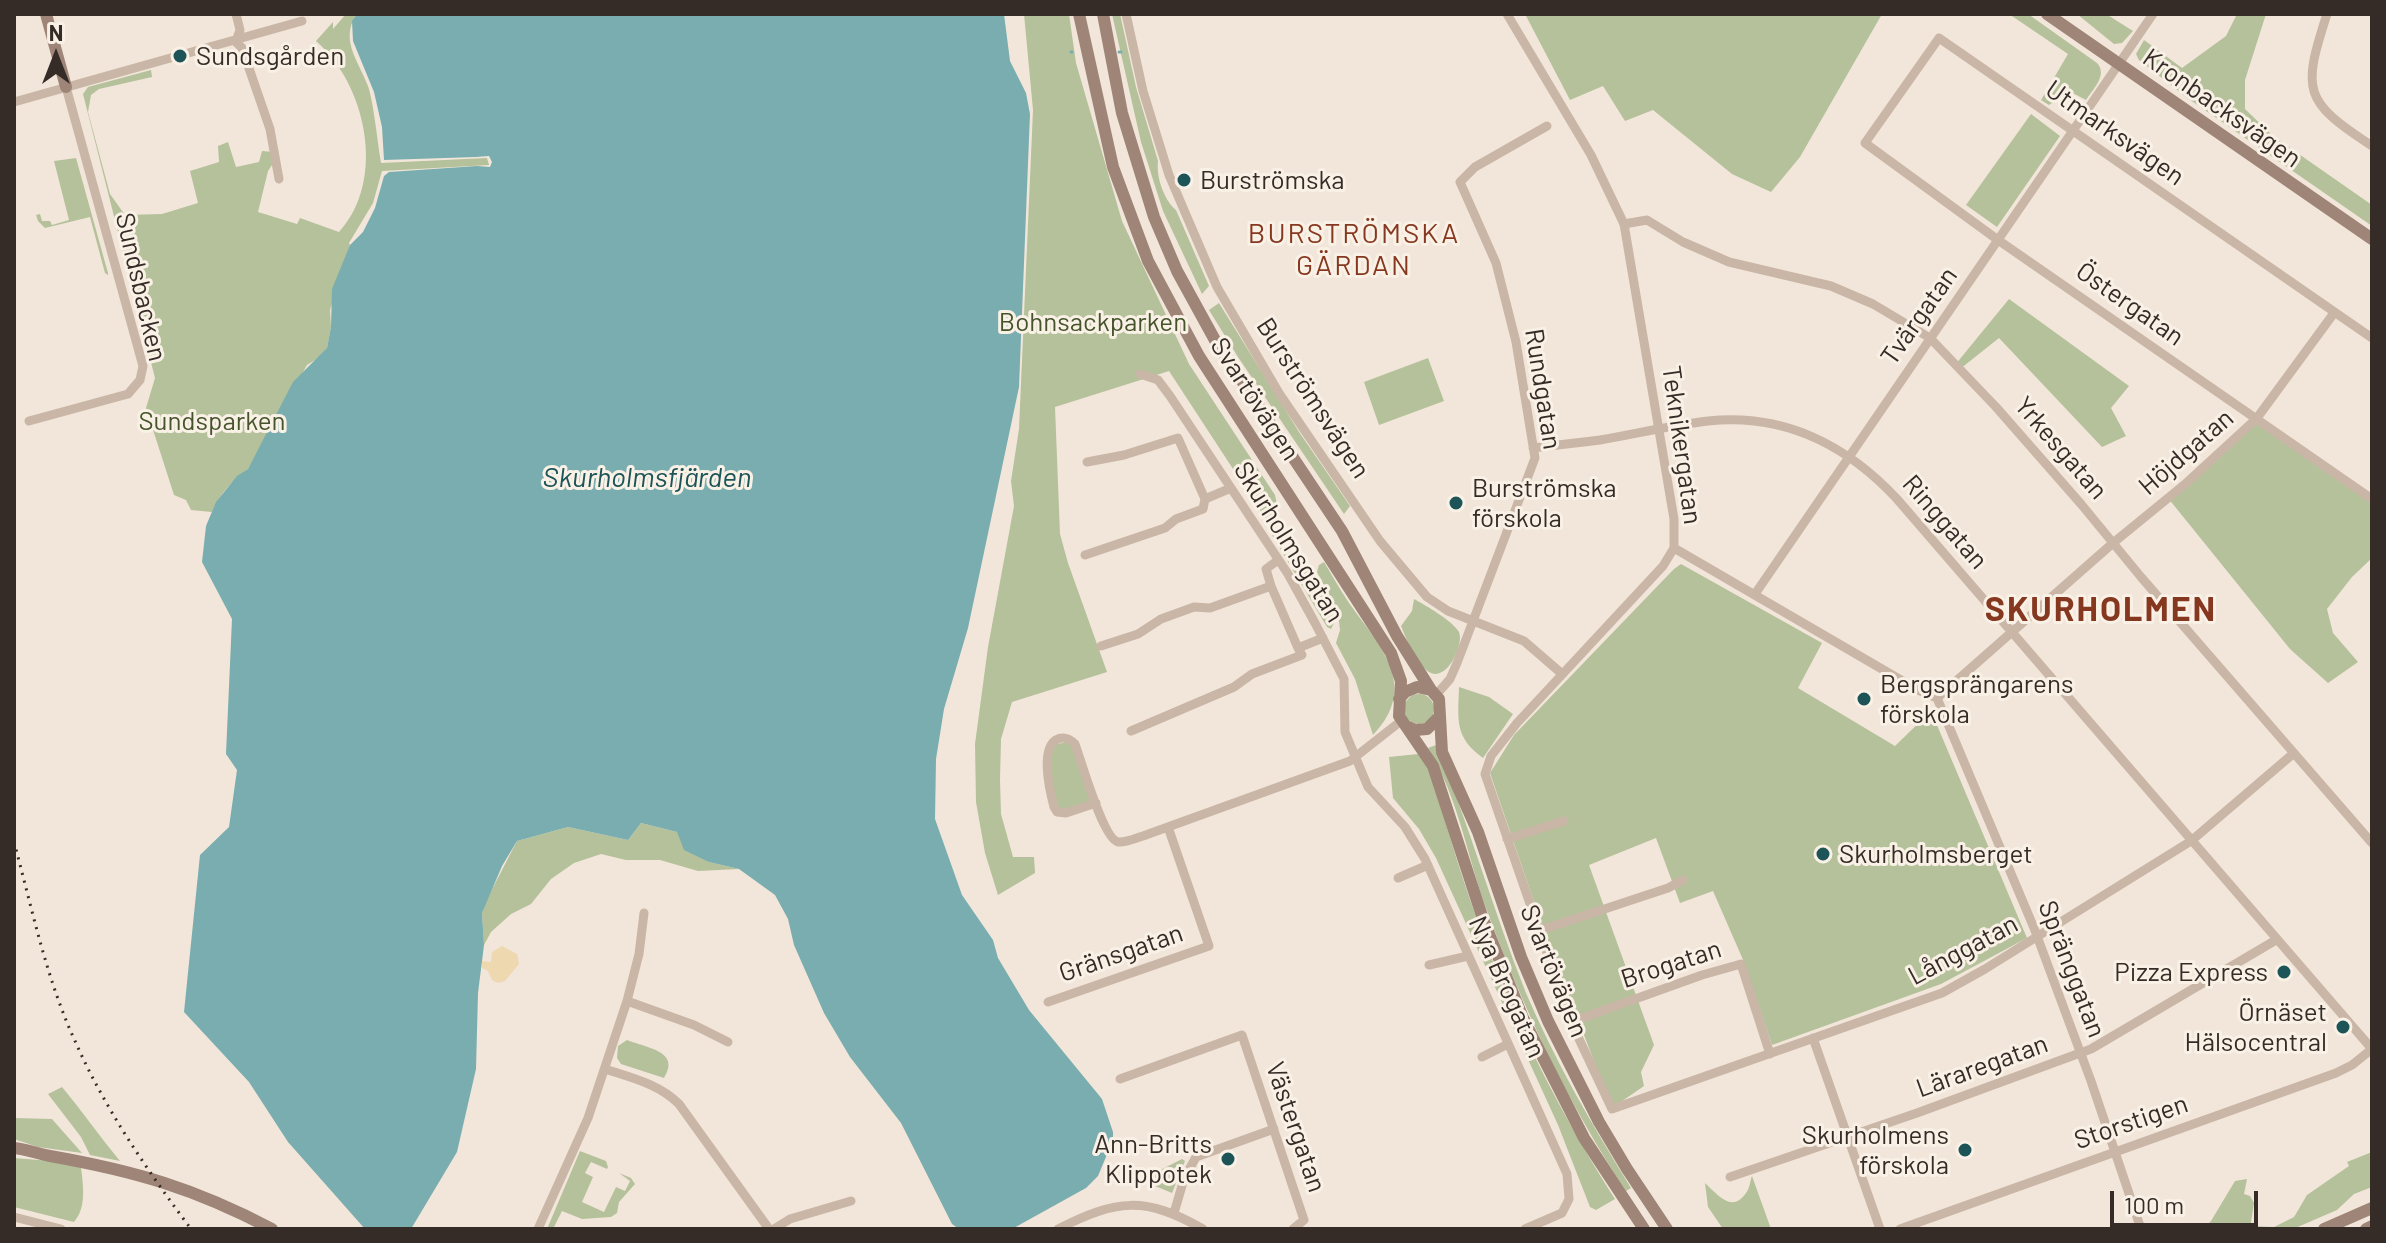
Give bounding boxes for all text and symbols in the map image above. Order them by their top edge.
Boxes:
north arrow [16,16,96,96]
text: N [49,19,63,45]
place label: Sundsgården [196,40,344,72]
street label: Kronbacksvägen [2137,42,2307,174]
marker: Sundsgården [171,47,189,65]
street label: Utmarksvägen [2040,74,2190,192]
place label: Burströmska [1200,164,1345,196]
marker: Burströmska [1175,171,1193,189]
street label: Sundsbacken [109,210,173,364]
district label: BURSTRÖMSKA GÄRDAN [1248,217,1460,283]
street label: Östergatan [2070,255,2190,353]
street label: Tvärgatan [1874,261,1964,371]
park label: Bohnsackparken [999,306,1187,338]
street label: Burströmsvägen [1250,312,1376,484]
street label: Rundgatan [1518,326,1568,452]
street label: Svartövägen [1204,332,1306,466]
street label: Teknikergatan [1655,364,1709,526]
street label: Yrkesgatan [2008,390,2114,506]
street label: Höjdgatan [2132,402,2240,502]
park label: Sundsparken [138,405,286,437]
street label: Skurholmsgatan [1227,456,1351,628]
water label: Skurholmsfjärden [543,461,751,495]
street label: Ringgatan [1896,469,1994,575]
place label: Burströmska förskola [1472,472,1617,534]
marker: Burströmska förskola [1447,494,1465,512]
district label: SKURHOLMEN [1985,590,2217,630]
place label: Bergsprängarens förskola [1880,668,2073,730]
marker: Bergsprängarens förskola [1855,690,1873,708]
place label: Skurholmsberget [1839,838,2033,870]
marker: Skurholmsberget [1814,845,1832,863]
street label: Spränggatan [2032,896,2112,1042]
street label: Svartövägen [1513,900,1595,1042]
street label: Långgatan [1903,908,2023,992]
street label: Nya Brogatan [1462,911,1552,1063]
street label: Gränsgatan [1055,917,1187,989]
street label: Brogatan [1617,933,1725,995]
place label: Pizza Express [2114,956,2268,988]
marker: Pizza Express [2275,963,2293,981]
place label: Örnäset Hälsocentral [2185,996,2327,1058]
marker: Örnäset Hälsocentral [2334,1018,2352,1036]
street label: Läraregatan [1912,1028,2052,1104]
street label: Västergatan [1259,1058,1333,1196]
street label: Storstigen [2070,1088,2192,1156]
place label: Skurholmens förskola [1802,1119,1949,1180]
place label: Ann-Britts Klippotek [1094,1128,1212,1190]
marker: Skurholmens förskola [1956,1141,1974,1159]
marker: Ann-Britts Klippotek [1219,1150,1237,1168]
scale bar [2114,1175,2262,1225]
text: 100 m [2124,1190,2184,1219]

